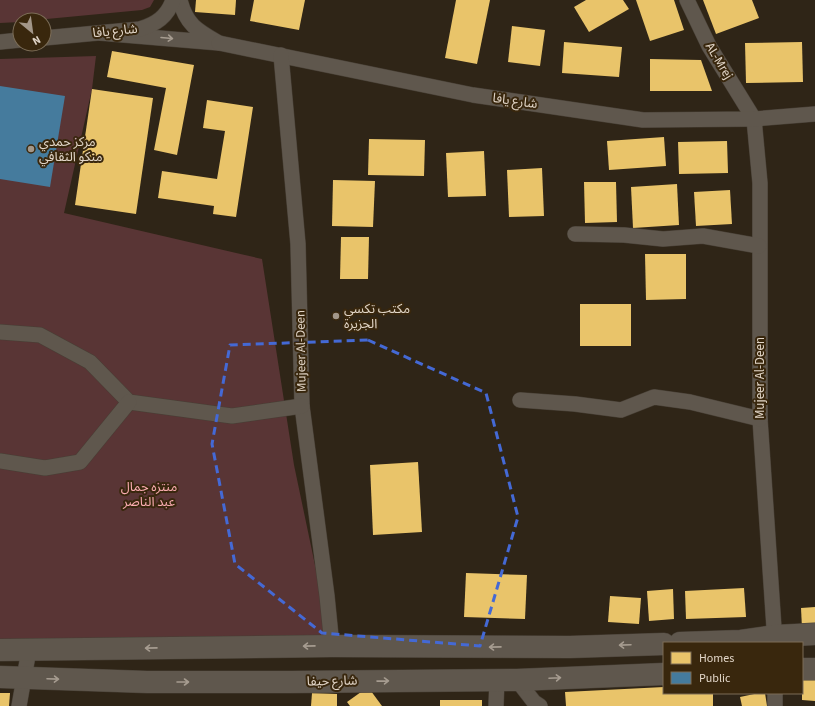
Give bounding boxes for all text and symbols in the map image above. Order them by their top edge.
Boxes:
north arrow [12,12,52,52]
street label: شارع يافا [92,20,139,43]
text: N [30,32,43,49]
one-way arrow [160,35,173,42]
street label: AL-Mrej [701,39,737,83]
street label: شارع يافا [491,89,539,114]
place label: مركز حمدي منكو الثقافي [39,133,103,167]
marker: مركز حمدي منكو الثقافي [26,144,36,154]
place label: مكتب تكسي الجزيرة [344,300,410,333]
street label: Mujeer Al-Deen [291,310,311,392]
marker: مكتب تكسي الجزيرة [331,311,341,321]
street label: Mujeer Al-Deen [751,337,769,419]
park label: منتزه جمال عبد الناصر [121,478,177,511]
one-way arrow [619,641,632,649]
one-way arrow [303,642,316,650]
legend [663,642,803,694]
one-way arrow [489,643,502,651]
one-way arrow [145,644,158,651]
text: Homes [699,650,734,667]
text: Public [699,670,731,687]
street label: شارع حيفا [307,672,358,691]
one-way arrow [548,674,561,682]
one-way arrow [46,675,59,682]
one-way arrow [376,677,389,685]
one-way arrow [176,678,189,686]

